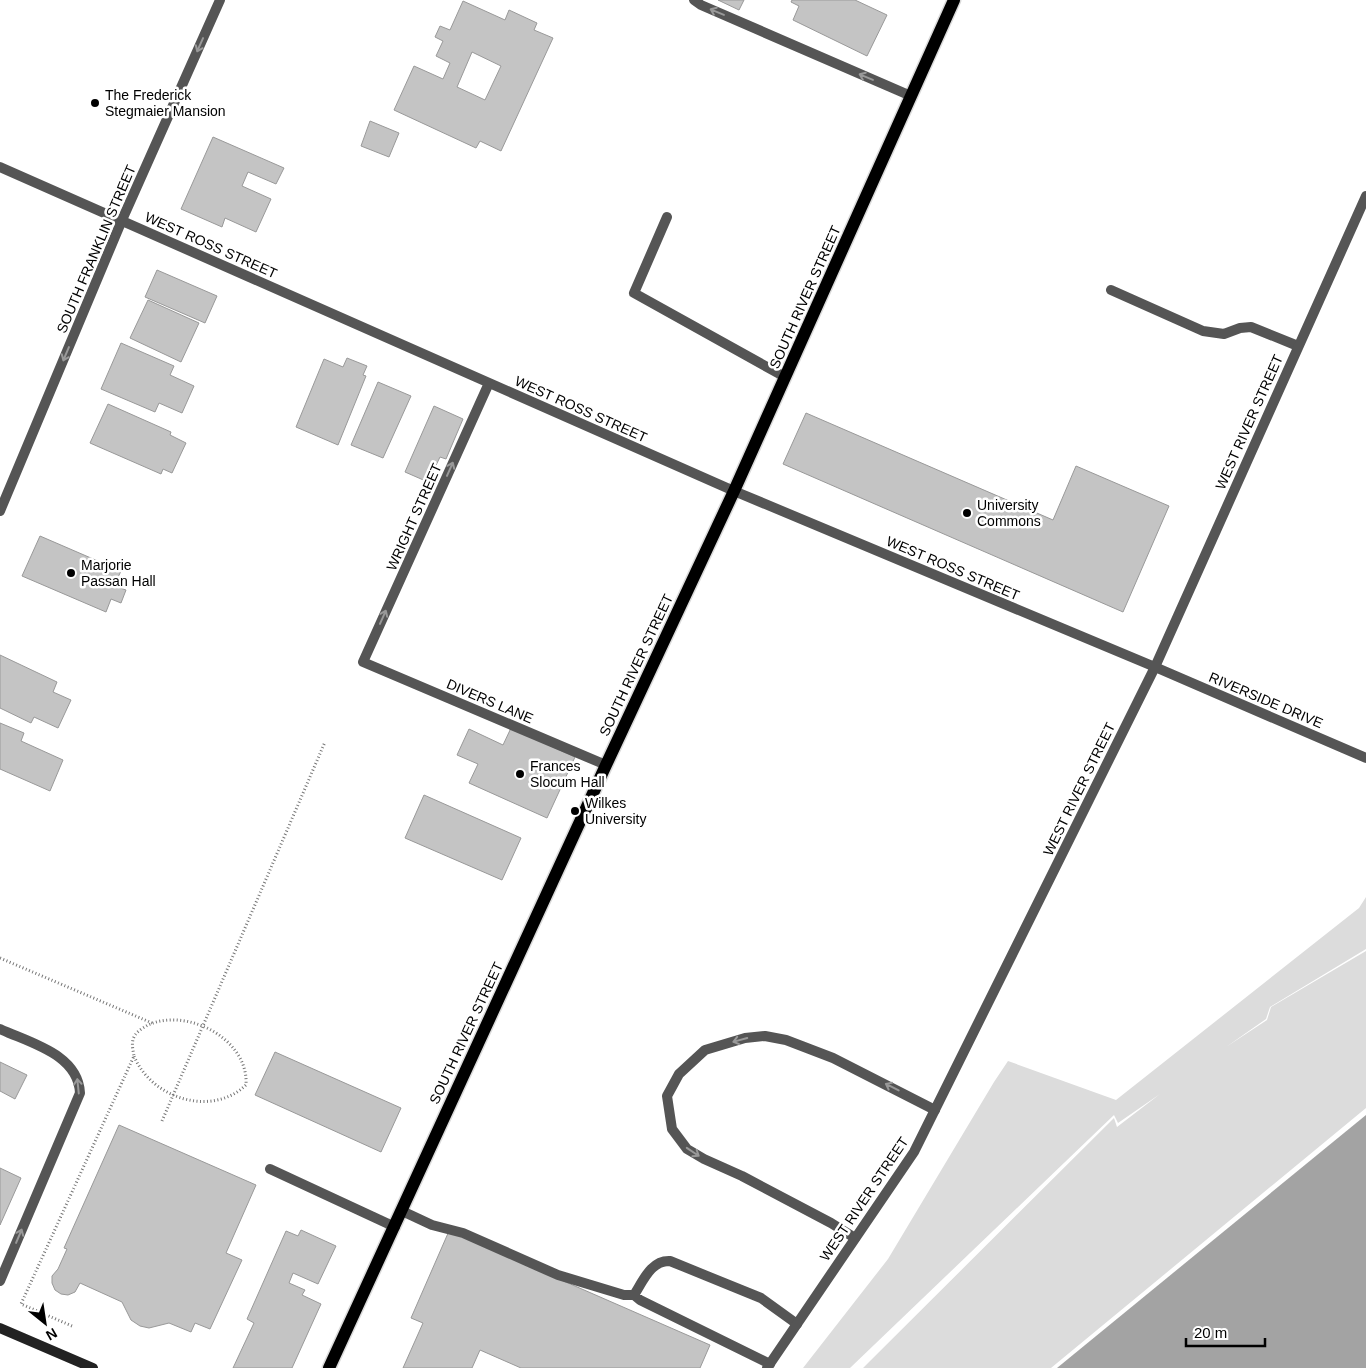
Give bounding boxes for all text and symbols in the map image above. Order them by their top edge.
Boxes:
one-way arrow [710,7,725,17]
one-way arrow [195,37,205,52]
one-way arrow [859,71,874,81]
place label: The Frederick Stegmaier Mansion [105,87,226,119]
marker: The Frederick Stegmaier Mansion [89,97,101,109]
street label: SOUTH FRANKLIN STREET [53,162,139,336]
street label: WEST ROSS STREET [142,209,280,282]
street label: SOUTH RIVER STREET [766,223,844,371]
one-way arrow [60,346,70,361]
street label: WEST RIVER STREET [1212,352,1286,492]
street label: WEST ROSS STREET [512,373,650,446]
street label: WRIGHT STREET [383,461,445,573]
one-way arrow [446,462,455,477]
place label: University Commons [977,497,1041,529]
marker: University Commons [961,507,973,519]
street label: WEST ROSS STREET [884,533,1022,603]
place label: Marjorie Passan Hall [81,557,156,589]
marker: Marjorie Passan Hall [65,567,77,579]
street label: SOUTH RIVER STREET [596,591,676,739]
one-way arrow [379,610,389,625]
street label: RIVERSIDE DRIVE [1207,669,1325,731]
street label: DIVERS LANE [444,676,536,726]
street label: WEST RIVER STREET [1040,719,1118,858]
place label: Frances Slocum Hall [530,758,605,790]
marker: Frances Slocum Hall [514,768,526,780]
place label: Wilkes University [585,795,646,827]
marker: Wilkes University [569,805,581,817]
street label: SOUTH RIVER STREET [426,959,506,1107]
one-way arrow [733,1035,749,1045]
one-way arrow [73,1079,83,1095]
one-way arrow [885,1082,900,1091]
street label: WEST RIVER STREET [817,1134,912,1264]
one-way arrow [686,1147,700,1157]
one-way arrow [15,1229,24,1245]
north arrow [20,1298,70,1348]
scale bar [1186,1316,1265,1348]
text: 20 m [1194,1324,1227,1341]
text: N [43,1325,60,1344]

